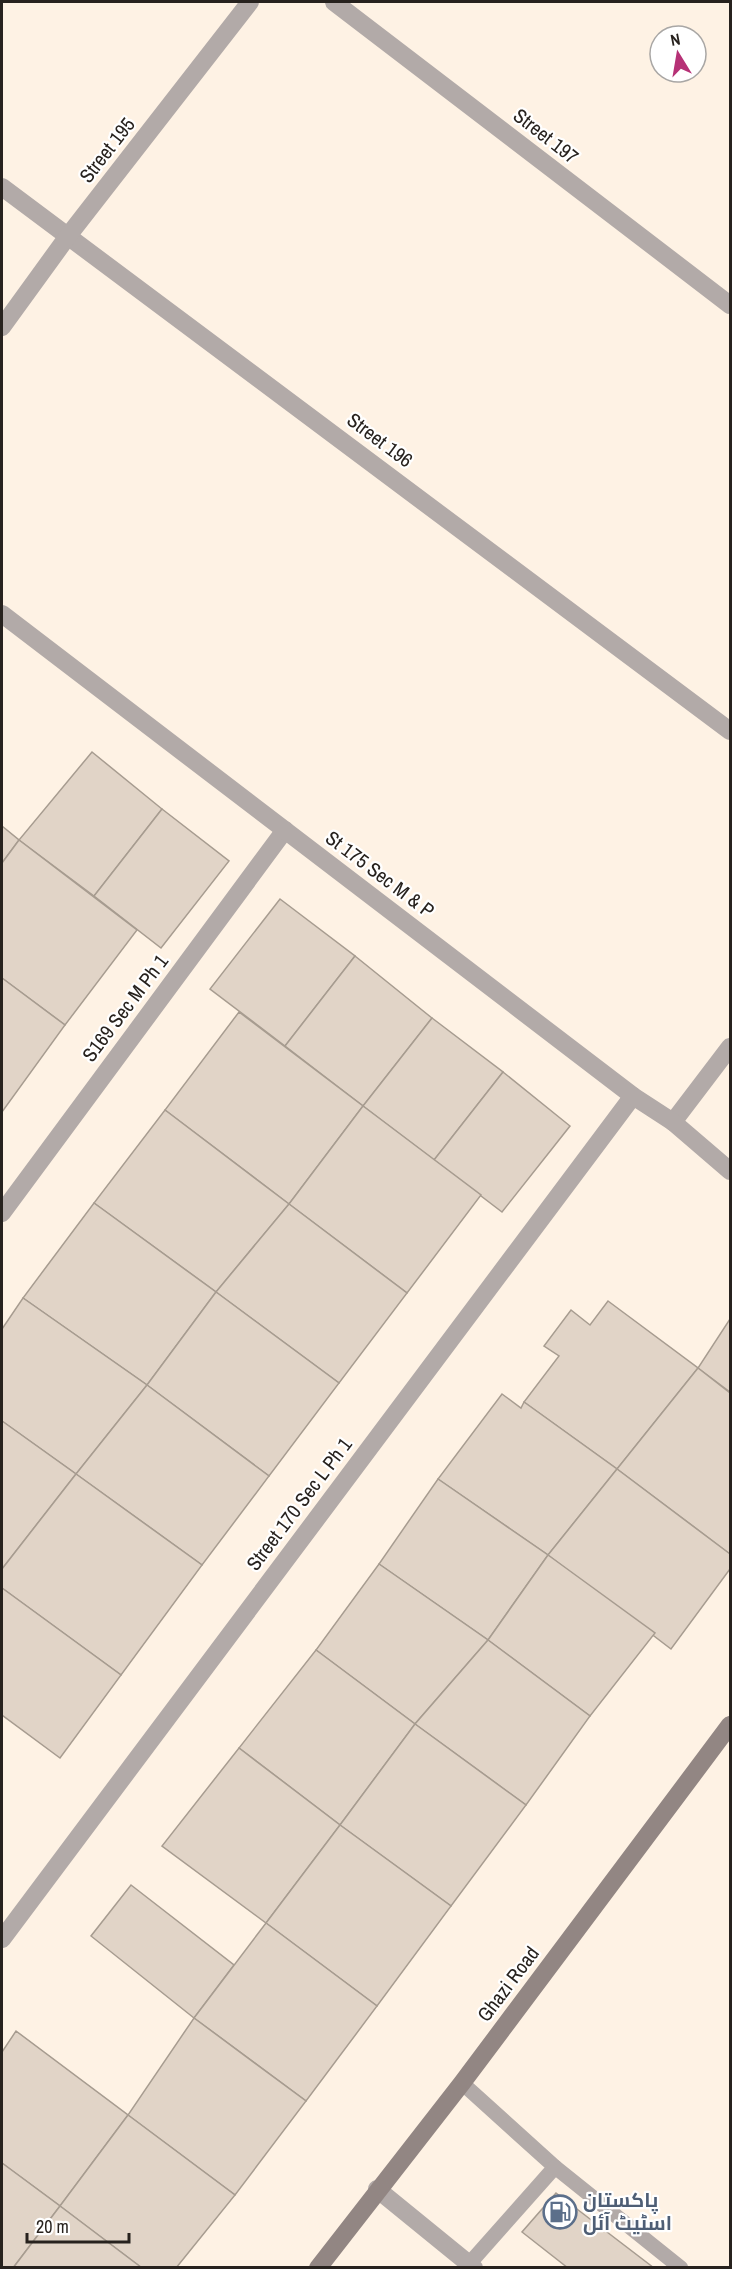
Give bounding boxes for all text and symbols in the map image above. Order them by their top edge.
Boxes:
north arrow [648,24,708,84]
text: N [668,28,682,51]
street label: Street 197 [508,102,584,170]
street label: Street 195 [73,112,141,188]
street label: Street 196 [342,406,419,473]
street label: St 175 Sec M & P [320,824,440,923]
street label: S169 Sec M Ph 1 [75,949,174,1067]
street label: Street 170 Sec L Ph 1 [240,1432,357,1576]
street label: Ghazi Road [470,1941,545,2027]
place label: پاکستان اسٹیٹ آئل [583,2186,672,2236]
fuel station icon: پاکستان اسٹیٹ آئل [542,2194,578,2230]
scale bar [27,2206,129,2244]
text: 20 m [36,2214,69,2239]

